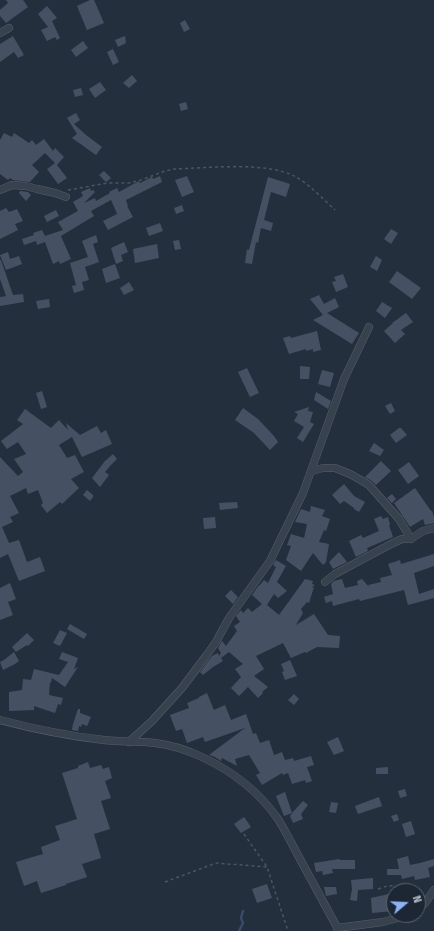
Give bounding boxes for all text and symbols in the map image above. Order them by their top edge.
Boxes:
north arrow [386,883,426,923]
text: N [410,894,424,904]

